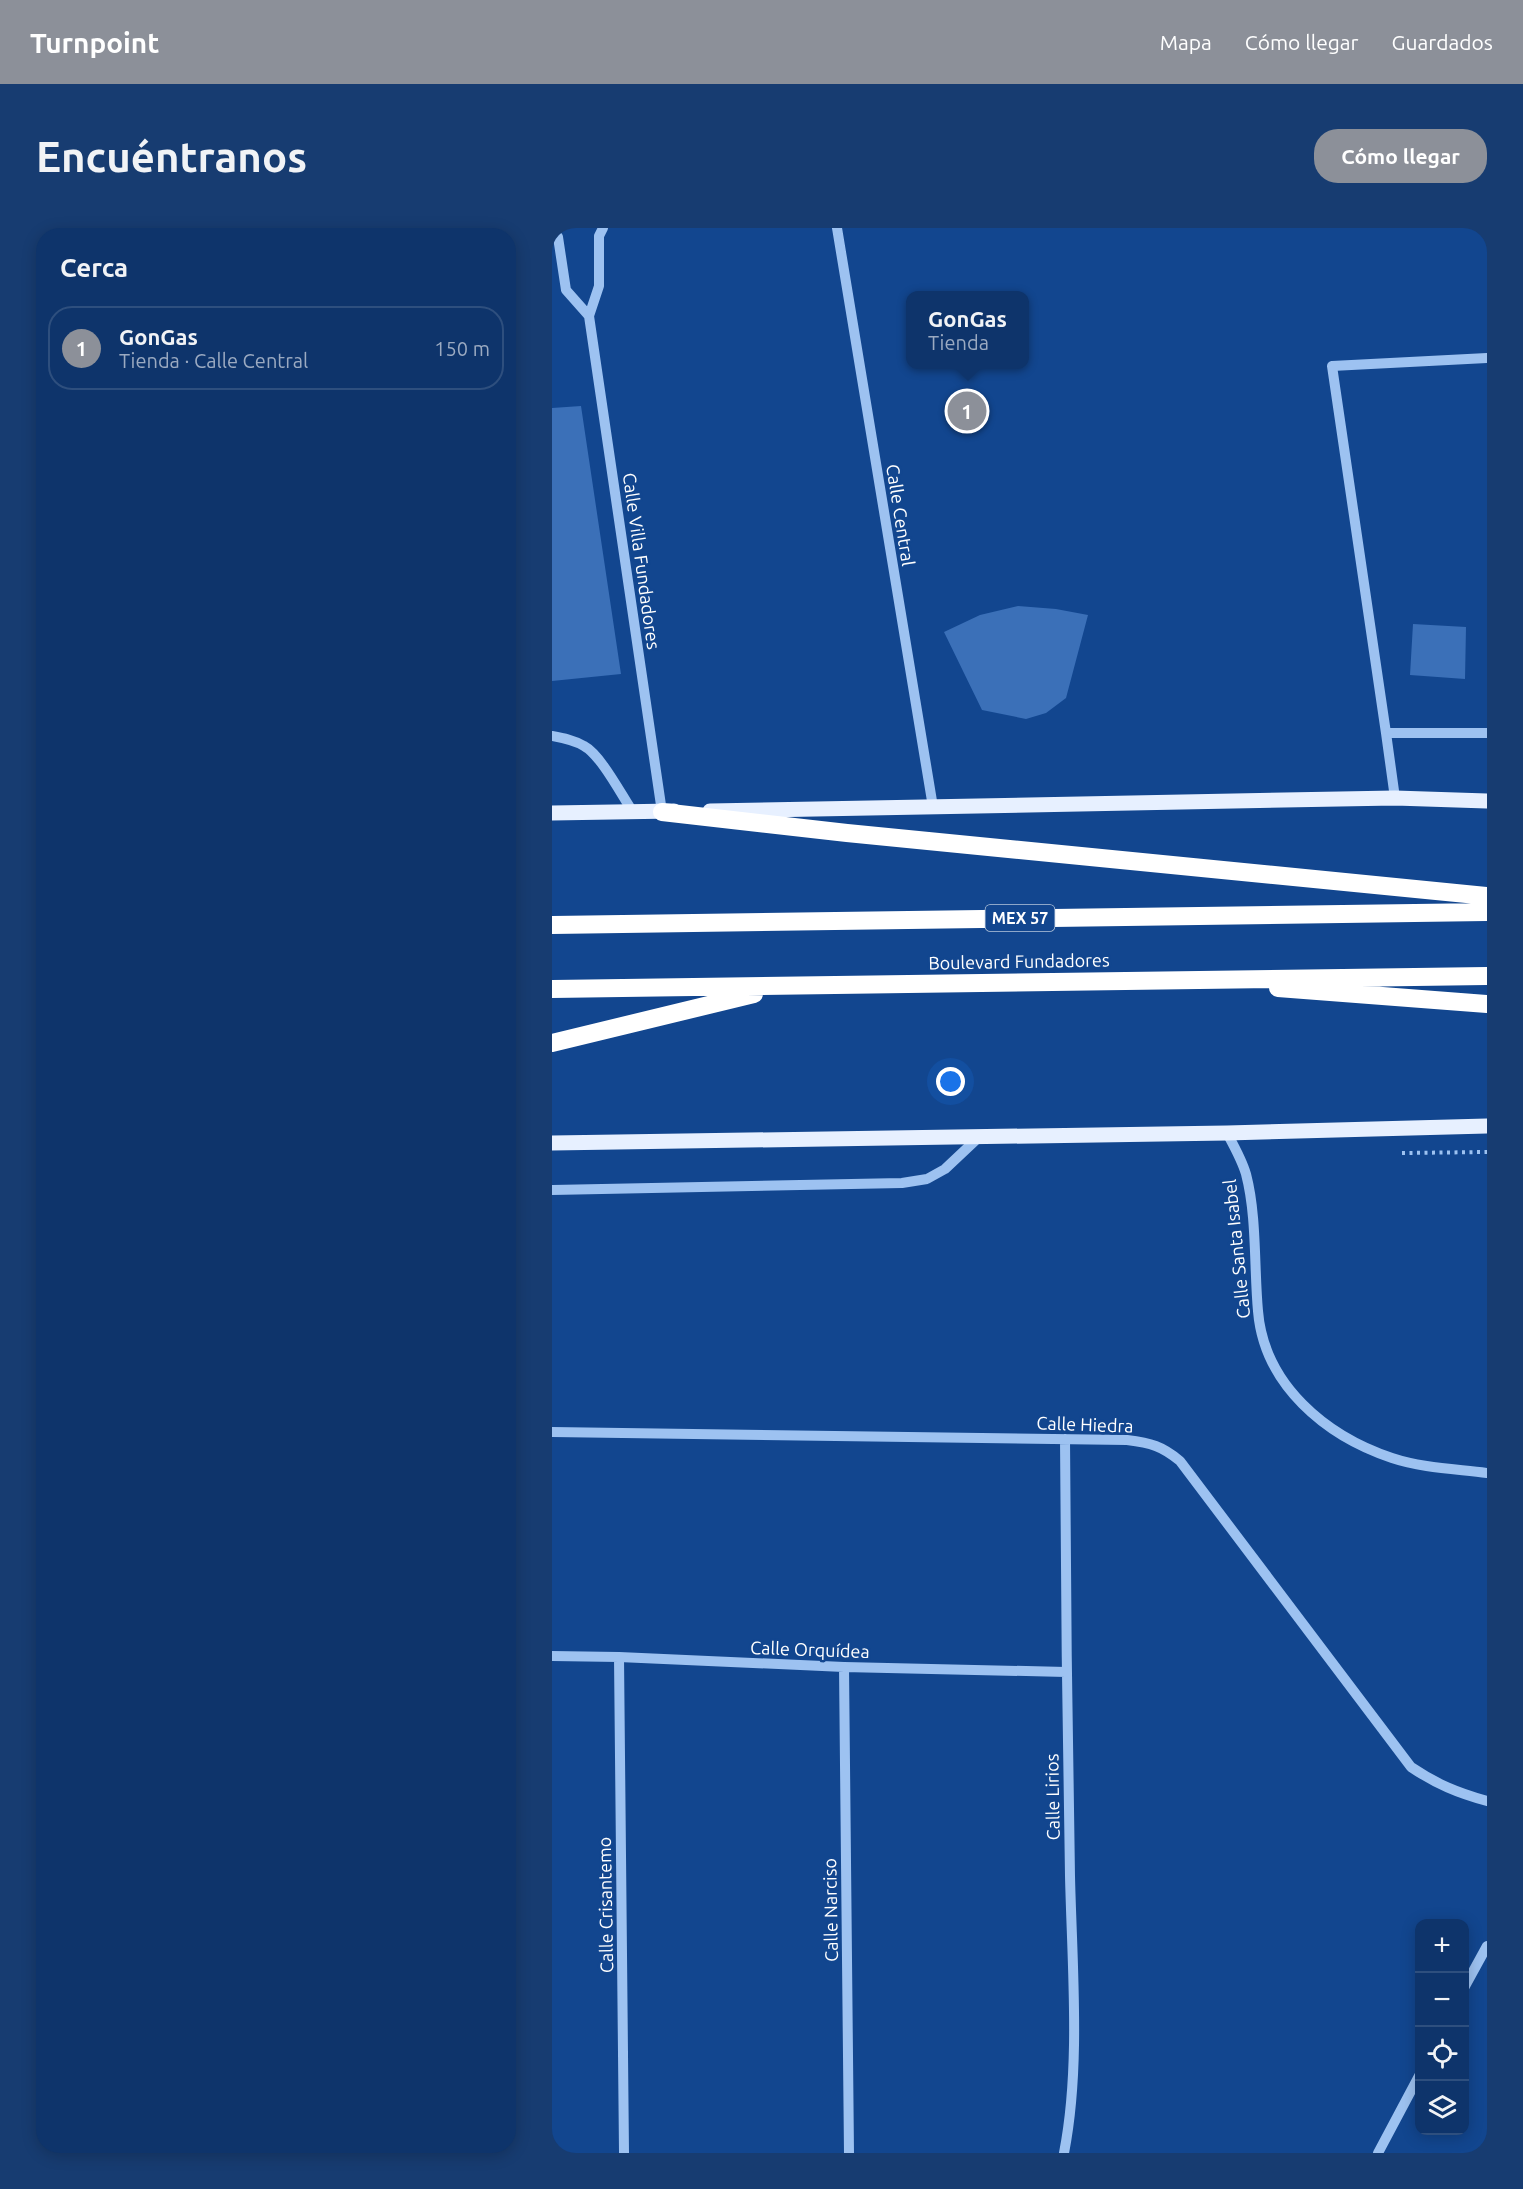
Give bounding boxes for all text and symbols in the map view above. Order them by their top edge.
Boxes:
text: Turnpoint [30,27,159,58]
text: Mapa [1160,30,1212,54]
text: Cómo llegar [1245,30,1359,54]
text: Guardados [1392,30,1493,54]
button: Cómo llegar [1314,129,1487,183]
text: Encuéntranos [36,133,307,180]
text: Cerca [60,253,128,282]
popup [906,291,1029,369]
text: GonGas [928,306,1007,331]
text: GonGas [119,324,198,349]
text: Tienda [928,331,989,354]
text: 1 [76,337,87,360]
text: 150 m [434,337,490,360]
text: Tienda · Calle Central [119,349,308,372]
pin: 1 [948,388,986,434]
street label: Calle Central [883,463,919,568]
street label: Calle Villa Fundadores [620,471,664,651]
road number: MEX 57 [986,905,1054,931]
street label: Boulevard Fundadores [928,949,1110,973]
your location [936,1067,965,1096]
street label: Calle Santa Isabel [1219,1178,1253,1320]
street label: Calle Hiedra [1036,1412,1134,1436]
street label: Calle Orquídea [750,1637,870,1661]
street label: Calle Lirios [1041,1753,1063,1841]
street label: Calle Crisantemo [594,1837,616,1973]
street label: Calle Narciso [819,1858,841,1962]
map controls [1415,1919,1469,2135]
button: + [1415,1919,1469,1973]
button: − [1415,1973,1469,2027]
button: locate [1415,2027,1469,2081]
button: layers [1415,2081,1469,2135]

